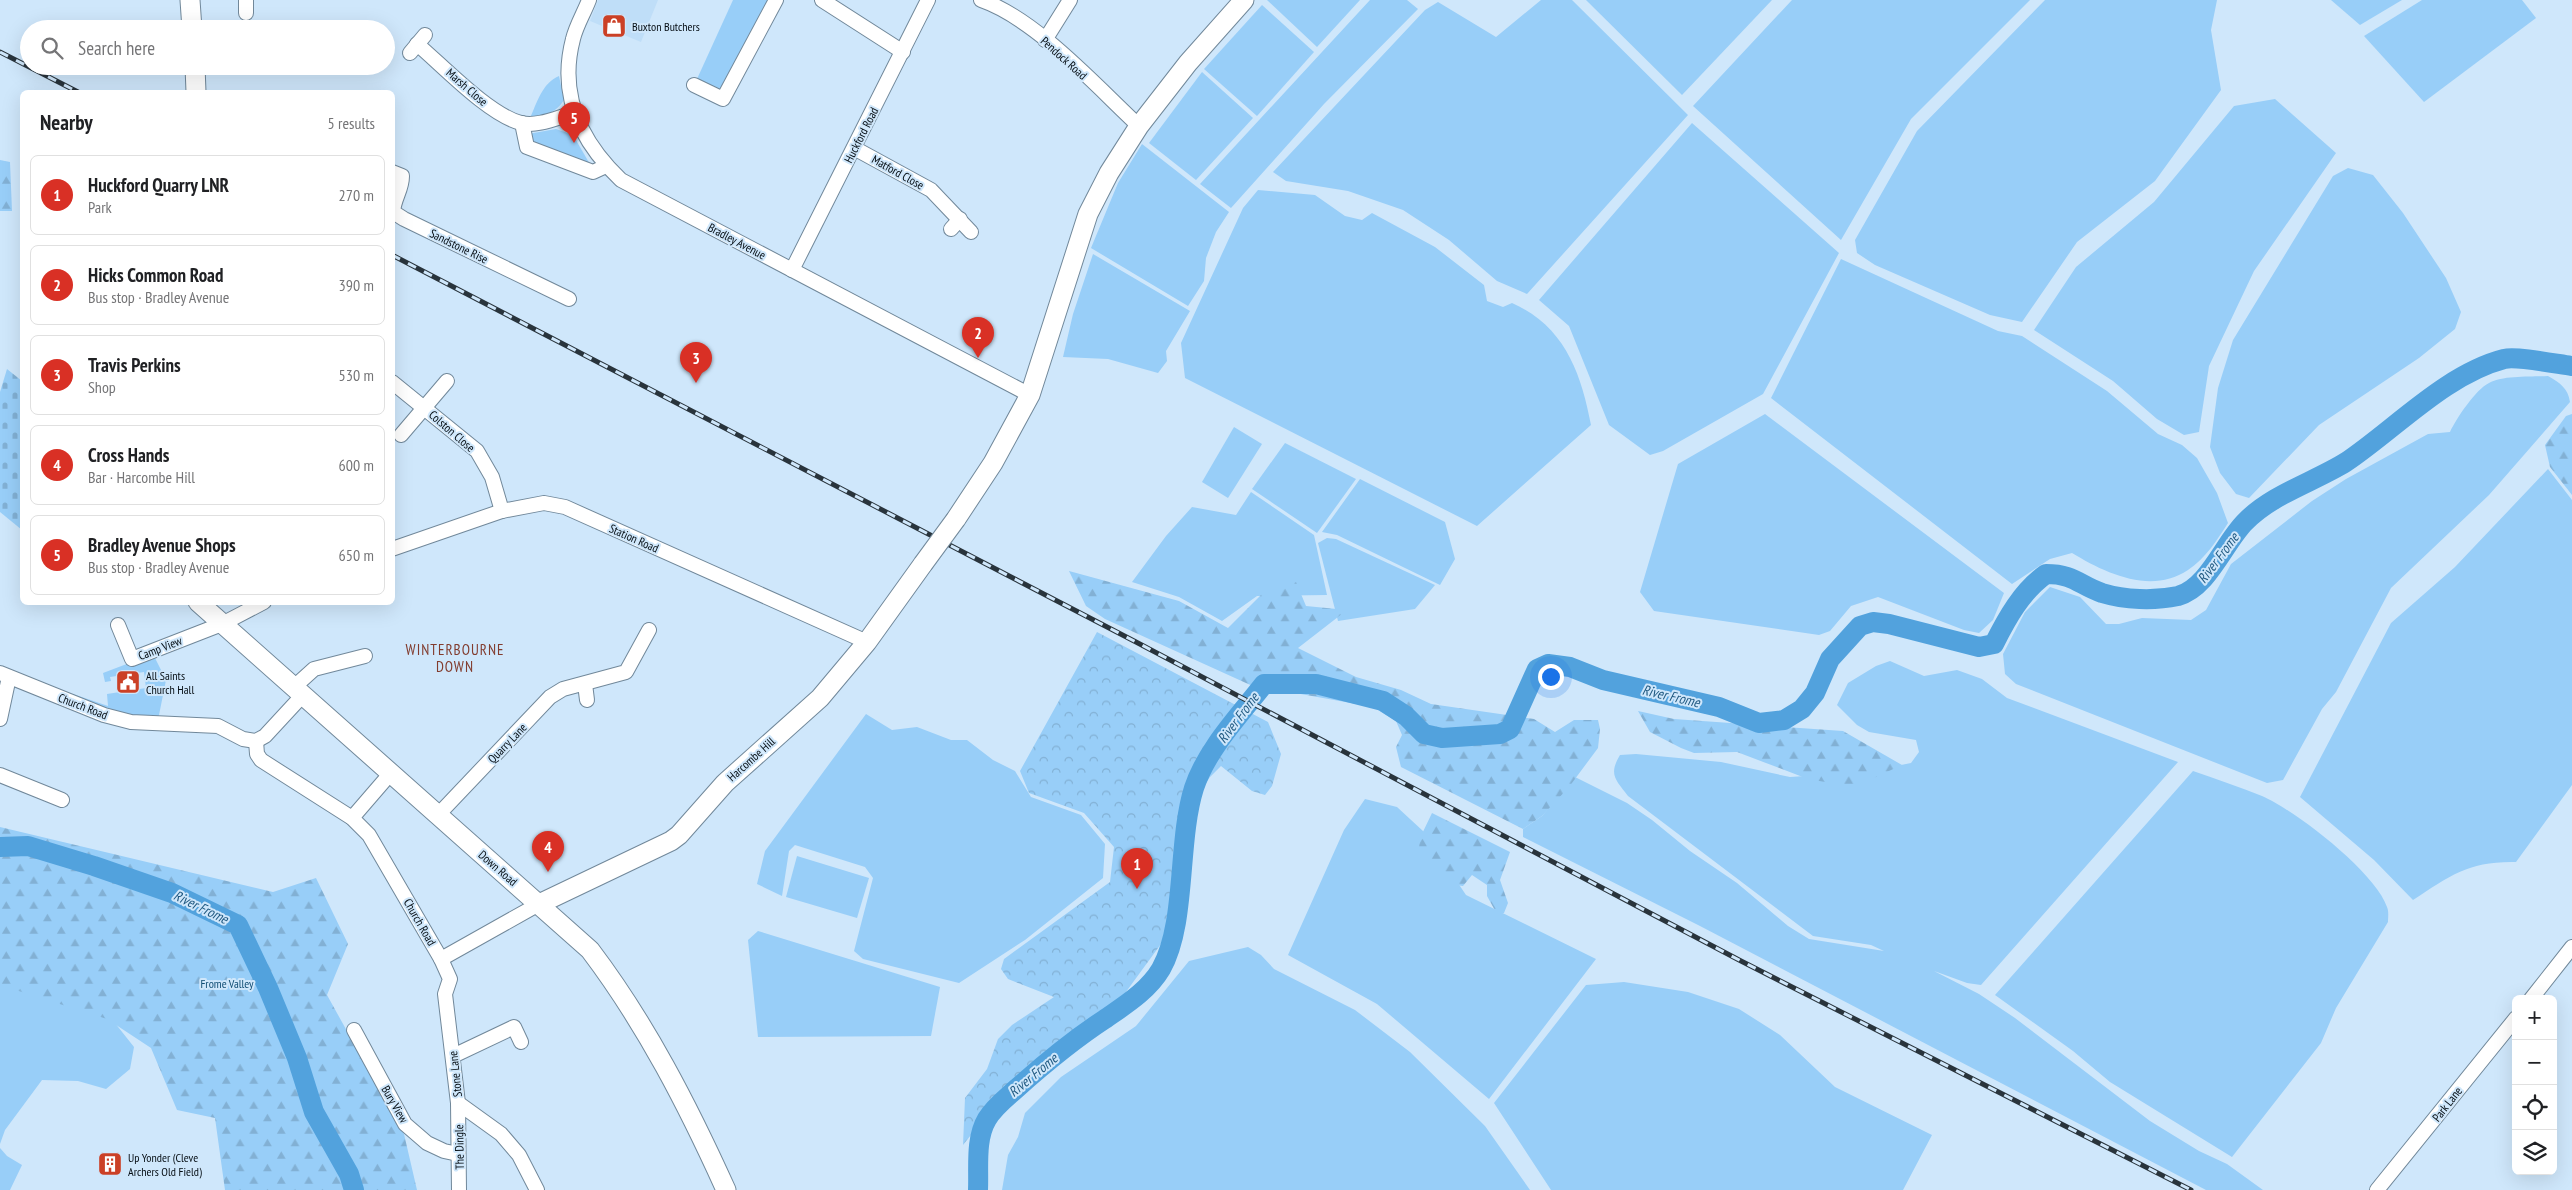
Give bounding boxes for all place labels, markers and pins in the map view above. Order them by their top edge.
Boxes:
shop icon: Buxton Butchers [601,13,627,39]
place label: Buxton Butchers [632,19,700,34]
pin: 5 [558,102,590,143]
pin: 2 [962,317,994,358]
pin: 3 [680,342,712,383]
place label: All Saints Church Hall [146,668,194,697]
public building icon: All Saints Church Hall [115,669,141,695]
pin: 4 [532,831,564,872]
pin: 1 [1121,848,1153,889]
place label: Up Yonder (Cleve Archers Old Field) [128,1150,202,1179]
building icon: Up Yonder (Cleve Archers Old Field) [97,1151,123,1177]

